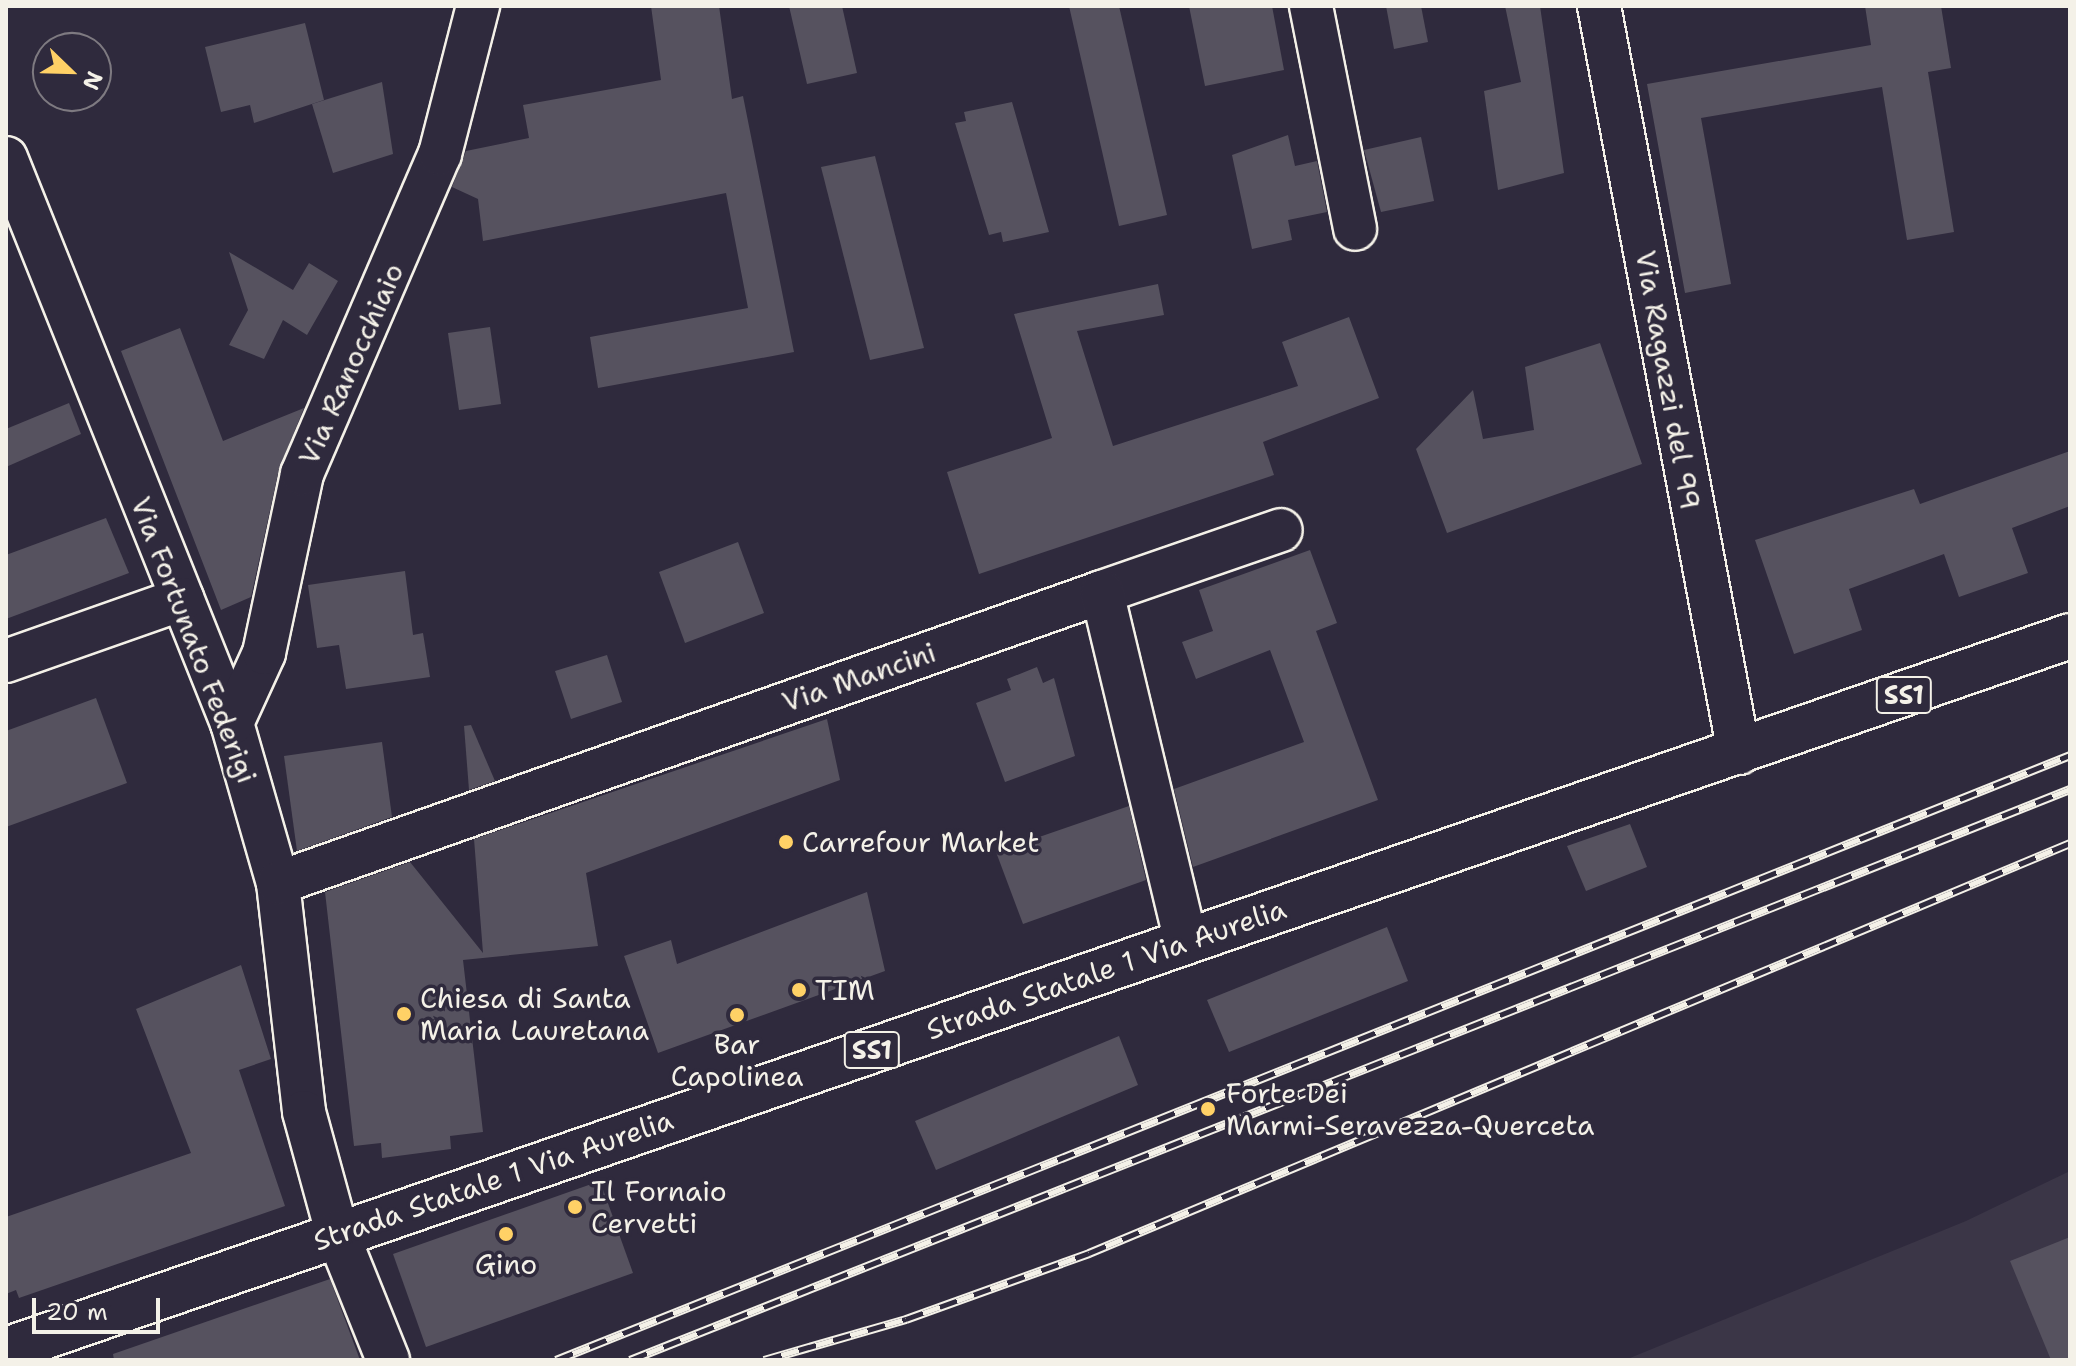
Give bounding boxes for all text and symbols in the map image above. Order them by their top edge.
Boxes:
north arrow [32,32,112,112]
text: N [76,67,109,94]
street label: Via Ragazzi del 99 [1629,248,1707,512]
street label: Via Ranocchiaio [292,258,410,470]
street label: Via Fortunato Federigi [124,492,264,788]
street label: Via Mancini [778,635,940,719]
road number: SS1 [1874,673,1934,717]
place label: Carrefour Market [802,825,1039,859]
marker: Carrefour Market [777,833,795,851]
street label: Strada Statale 1 Via Aurelia [922,892,1290,1046]
place label: TIM [815,973,875,1007]
place label: Chiesa di Santa Maria Lauretana [420,981,649,1047]
marker: TIM [790,981,808,999]
marker: Chiesa di Santa Maria Lauretana [395,1005,413,1023]
marker: Bar Capolinea [728,1006,746,1024]
place label: Bar Capolinea [671,1027,803,1093]
road number: SS1 [842,1028,902,1072]
place label: Forte Dei Marmi-Seravezza-Querceta [1226,1076,1594,1142]
marker: Forte Dei Marmi-Seravezza-Querceta [1197,1098,1219,1120]
street label: Strada Statale 1 Via Aurelia [309,1103,677,1257]
place label: Il Fornaio Cervetti [591,1174,727,1240]
marker: Il Fornaio Cervetti [566,1198,584,1216]
marker: Gino [497,1225,515,1243]
place label: Gino [475,1247,537,1281]
scale bar [36,1282,164,1332]
text: 20 m [46,1296,108,1328]

